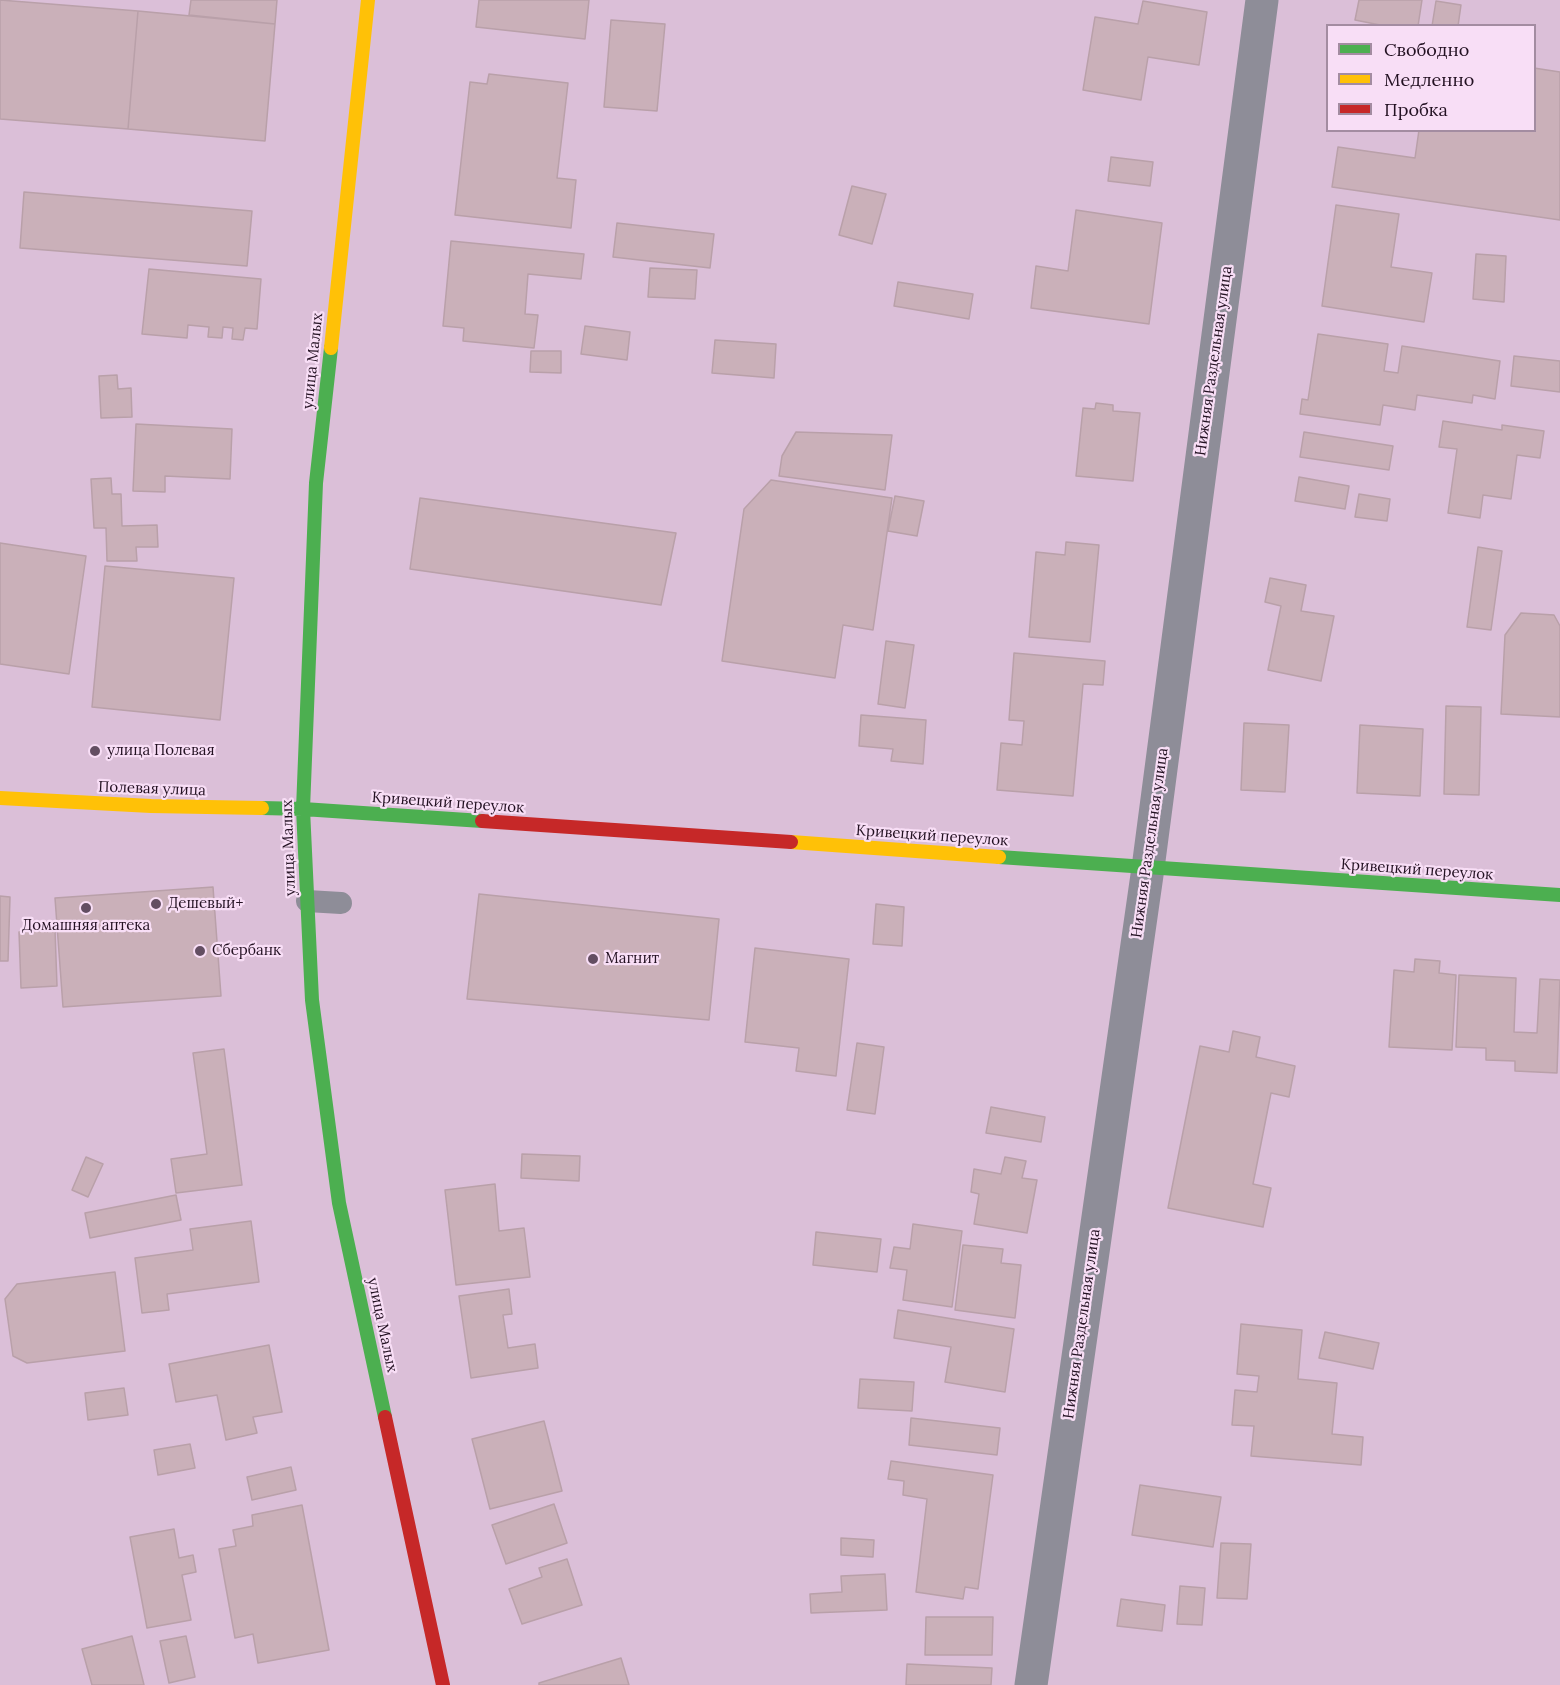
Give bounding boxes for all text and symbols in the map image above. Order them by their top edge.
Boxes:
legend [1326,24,1536,132]
text: Свободно [1384,38,1469,61]
text: Медленно [1384,68,1474,91]
text: Пробка [1384,98,1448,121]
street label: Нижняя Раздельная улица [1192,265,1236,457]
street label: улица Малых [299,312,327,410]
place label: улица Полевая [107,742,215,760]
marker: улица Полевая [88,744,102,758]
street label: Нижняя Раздельная улица [1128,747,1172,939]
street label: Полевая улица [98,778,206,800]
street label: Кривецкий переулок [371,789,525,817]
street label: улица Малых [278,799,300,897]
street label: Кривецкий переулок [855,822,1009,850]
street label: Кривецкий переулок [1340,856,1494,884]
place label: Дешевый+ [168,895,243,913]
marker: Дешевый+ [149,897,163,911]
marker: Домашняя аптека [79,901,93,915]
place label: Домашняя аптека [22,917,150,935]
place label: Сбербанк [212,942,281,960]
marker: Сбербанк [193,944,207,958]
place label: Магнит [605,950,659,968]
marker: Магнит [586,952,600,966]
street label: Нижняя Раздельная улица [1060,1228,1104,1420]
street label: улица Малых [363,1276,401,1374]

